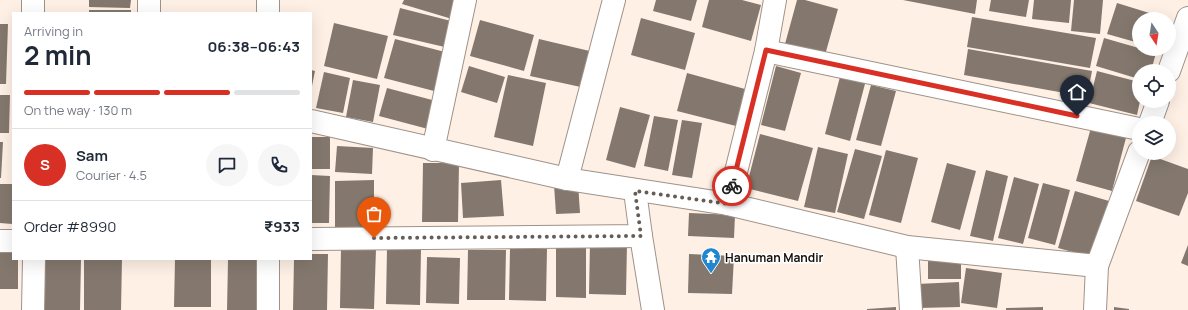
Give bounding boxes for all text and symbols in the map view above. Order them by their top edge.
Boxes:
north arrow [1132,12,1176,56]
map controls [1132,12,1176,160]
text: Arriving in [24,22,83,40]
text: 06:38–06:43 [207,36,300,57]
text: 2 min [24,37,92,73]
button: locate [1132,64,1176,108]
pin [1060,75,1094,116]
icon: home [1066,81,1088,103]
text: On the way · 130 m [24,101,132,119]
button: layers [1132,116,1176,160]
button: chat [206,144,248,186]
button: phone [258,144,300,186]
text: Sam [76,145,108,166]
text: S [40,154,50,175]
text: Courier · 4.5 [76,166,147,184]
courier [712,166,752,206]
icon: bike [721,175,743,197]
pin [357,197,391,238]
icon: bag [363,203,385,225]
text: Order #8990 [24,216,116,237]
text: ₹933 [264,216,300,237]
temple icon: Hanuman Mandir [700,246,722,274]
place label: Hanuman Mandir [725,249,824,266]

